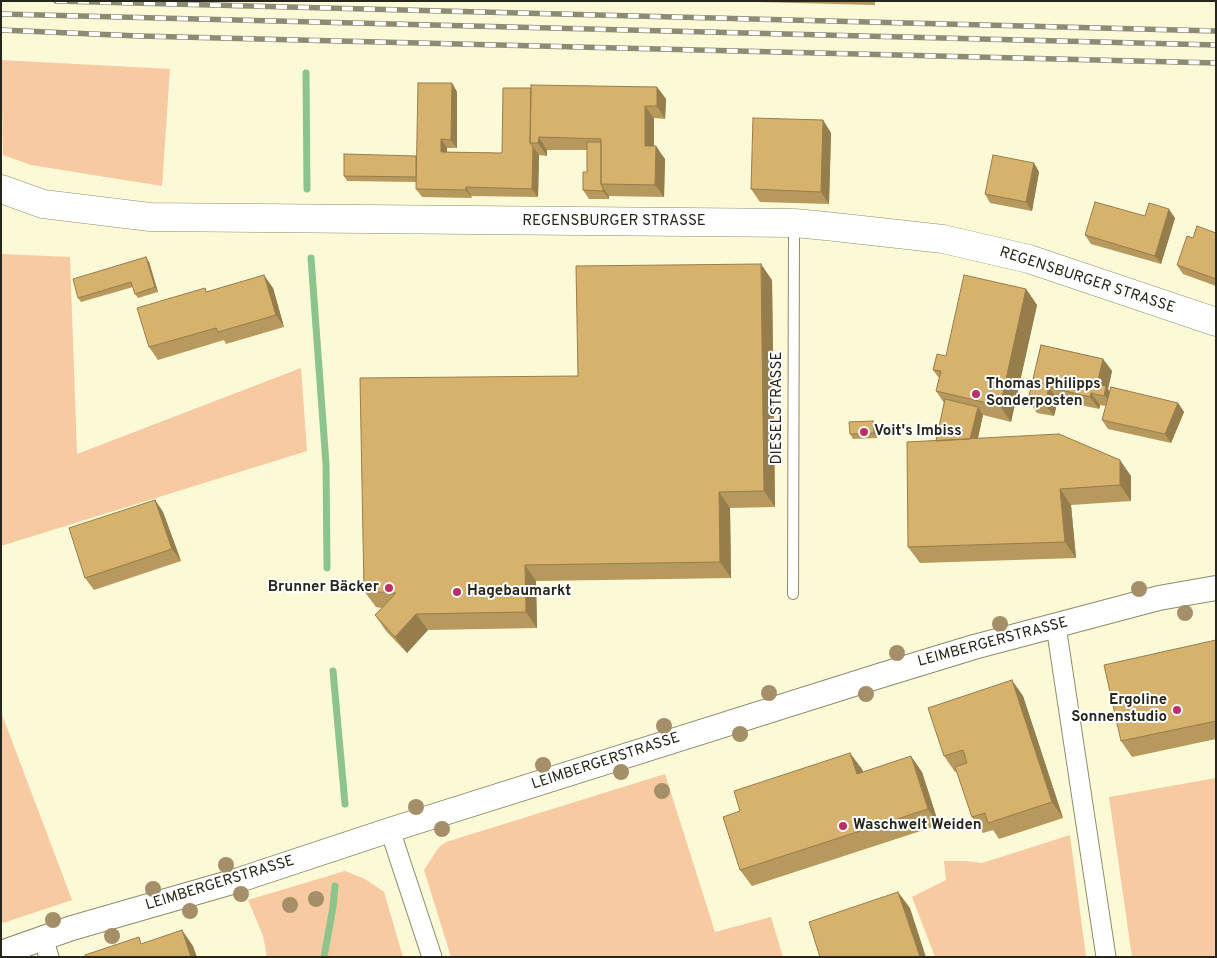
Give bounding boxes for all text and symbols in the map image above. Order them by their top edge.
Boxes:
street label: REGENSBURGER STRASSE [522,213,706,231]
street label: REGENSBURGER STRASSE [997,244,1177,318]
street label: DIESELSTRASSE [769,351,787,465]
place label: Thomas Philipps Sonderposten [986,376,1101,411]
marker: Thomas Philipps Sonderposten [970,388,982,400]
place label: Voit's Imbiss [874,423,962,441]
marker: Voit's Imbiss [858,426,870,438]
place label: Brunner Bäcker [268,579,379,597]
marker: Brunner Bäcker [383,582,395,594]
place label: Hagebaumarkt [467,583,571,601]
marker: Hagebaumarkt [451,586,463,598]
street label: LEIMBERGERSTRASSE [916,614,1070,672]
place label: Ergoline Sonnenstudio [1071,692,1167,727]
marker: Ergoline Sonnenstudio [1171,704,1183,716]
street label: LEIMBERGERSTRASSE [530,730,682,794]
place label: Waschwelt Weiden [853,817,982,835]
marker: Waschwelt Weiden [837,820,849,832]
street label: LEIMBERGERSTRASSE [143,853,297,915]

